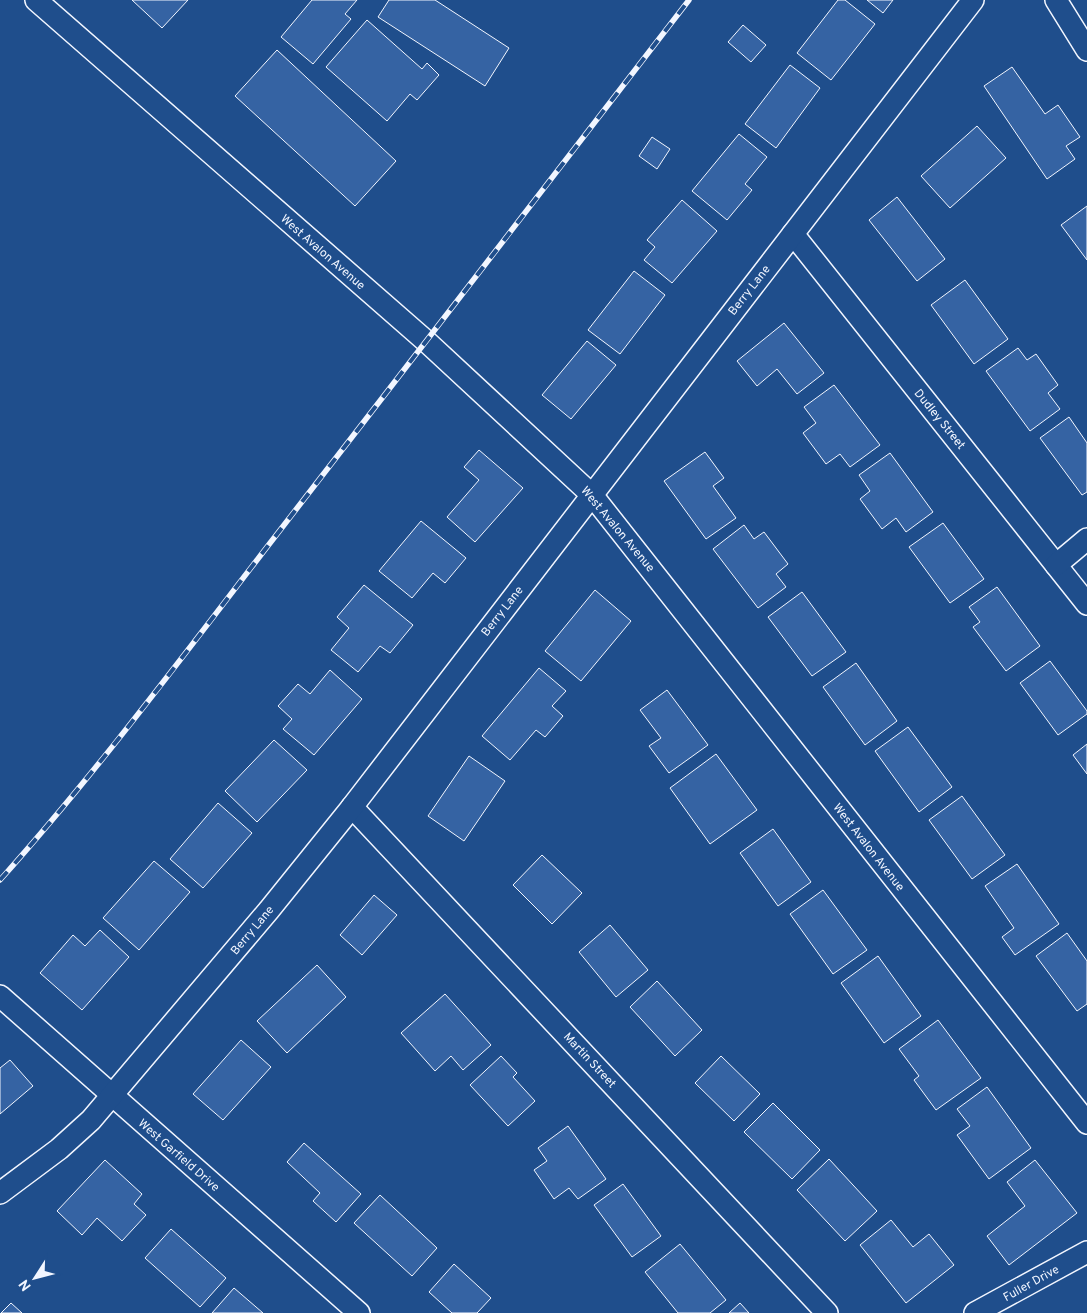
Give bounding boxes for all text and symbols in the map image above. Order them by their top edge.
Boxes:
street label: West Avalon Avenue [277,212,368,294]
street label: Berry Lane [725,262,774,319]
street label: Dudley Street [910,386,968,453]
street label: West Avalon Avenue [577,483,658,576]
street label: Berry Lane [478,583,527,640]
street label: West Avalon Avenue [829,800,908,895]
street label: Berry Lane [227,903,278,959]
street label: Martin Street [559,1029,619,1092]
street label: West Garfield Drive [134,1116,223,1196]
north arrow [10,1253,60,1303]
street label: Fuller Drive [1001,1262,1062,1306]
text: N [16,1276,36,1294]

